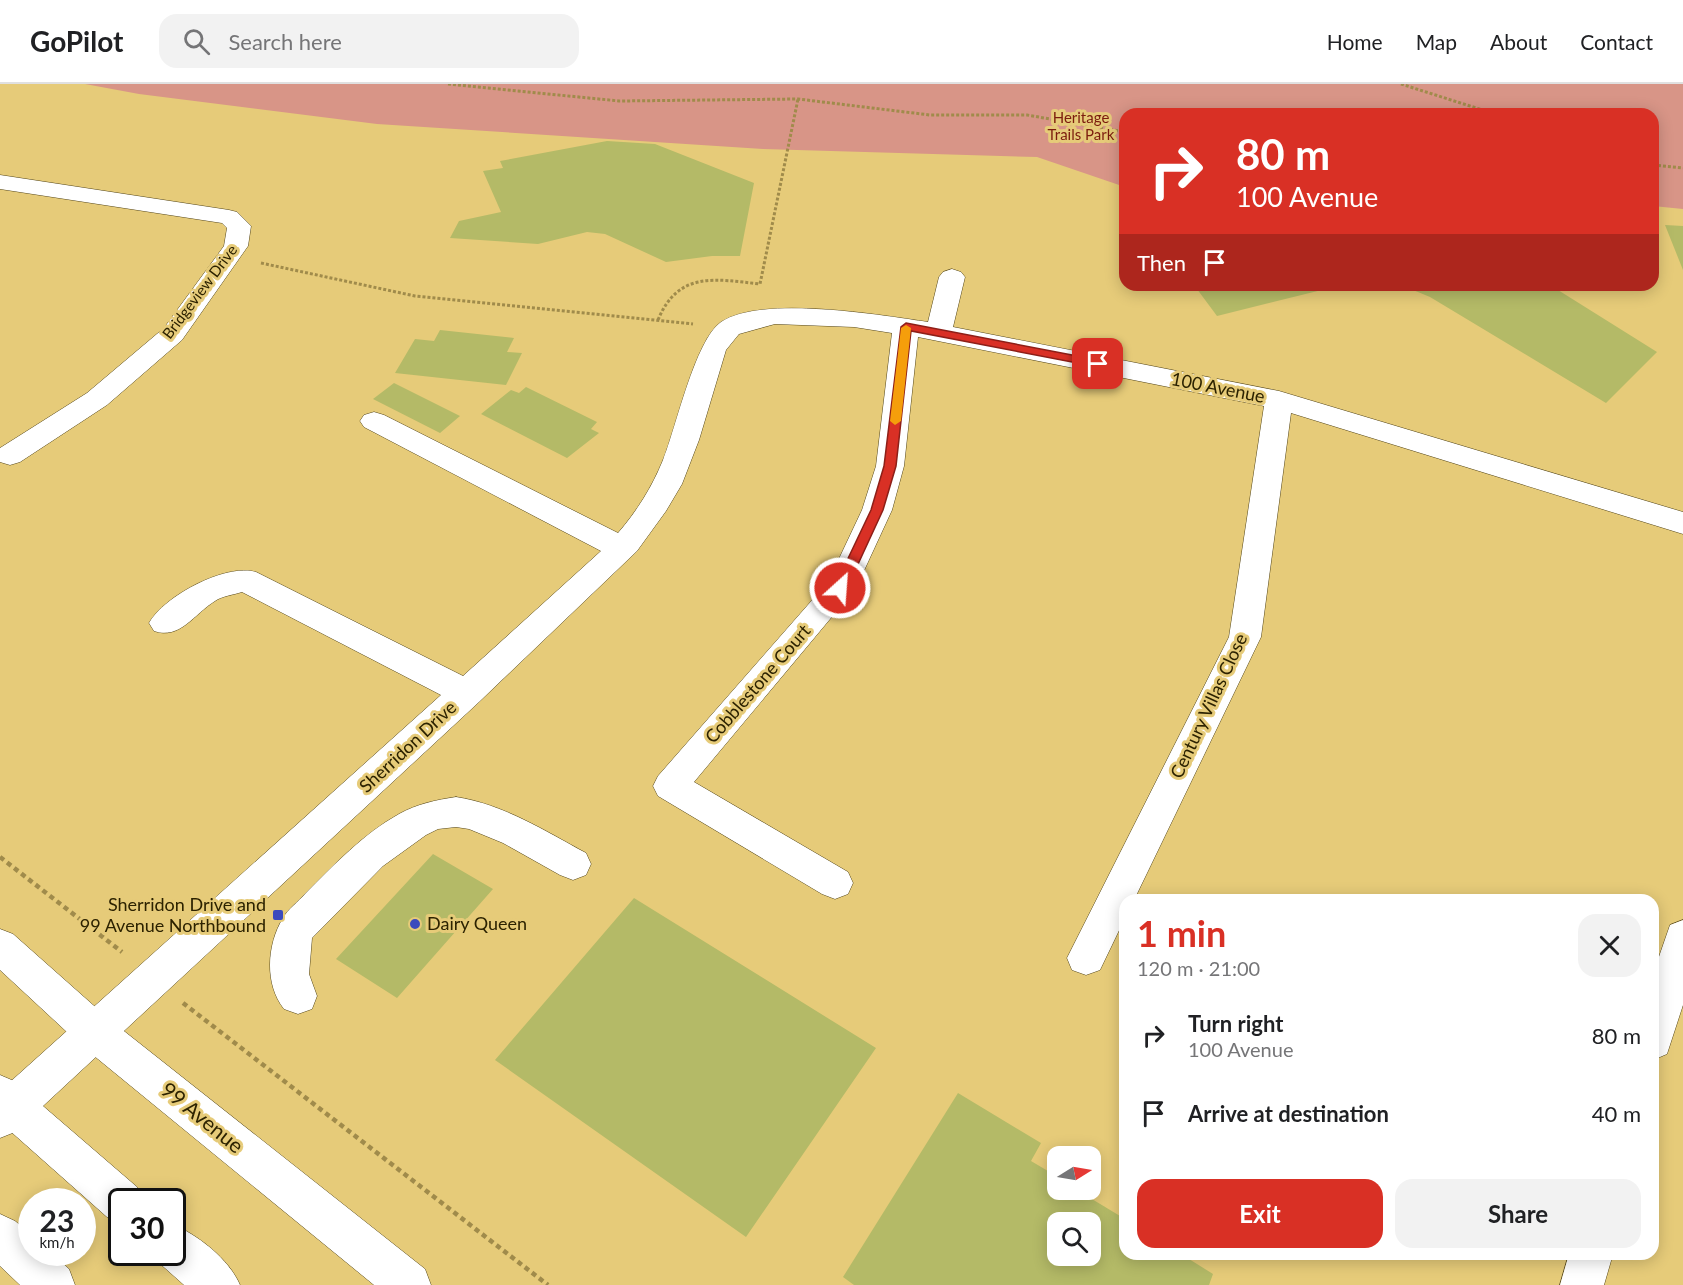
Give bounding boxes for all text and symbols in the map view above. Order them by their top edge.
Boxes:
search box [159,14,579,68]
text: GoPilot [30,24,123,58]
icon: search [180,25,213,58]
text: Search here [228,28,342,55]
text: Home [1327,29,1383,54]
text: Map [1416,29,1457,54]
text: About [1490,29,1547,54]
text: Contact [1580,29,1653,54]
park label: Heritage Trails Park [1048,108,1115,143]
text: 80 m [1236,129,1330,179]
icon: right [1137,132,1215,210]
text: 100 Avenue [1236,180,1378,213]
street label: Bridgeview Drive [158,241,240,342]
icon: arrive [1198,246,1231,279]
text: Then [1137,249,1186,276]
pin [1072,338,1123,389]
icon: arrive [1081,347,1114,380]
street label: 100 Avenue [1170,367,1267,407]
position arrow [808,556,872,620]
street label: Cobblestone Court [700,619,815,747]
street label: Century Villas Close [1165,630,1251,781]
street label: Sherridon Drive [354,696,460,797]
place label: Sherridon Drive and 99 Avenue Northbound [80,893,266,936]
marker: Sherridon Drive and 99 Avenue Northbound [271,908,285,922]
text: 1 min [1137,911,1226,955]
place label: Dairy Queen [427,912,527,934]
button: close [1578,914,1641,977]
marker: Dairy Queen [408,917,422,931]
text: 120 m · 21:00 [1137,956,1260,980]
text: Turn right [1188,1010,1283,1037]
icon: right [1137,1019,1170,1052]
text: 80 m [1592,1022,1641,1049]
text: 100 Avenue [1188,1037,1293,1061]
street label: 99 Avenue [157,1076,249,1158]
icon: arrive [1137,1097,1170,1130]
text: Arrive at destination [1188,1100,1389,1127]
text: 40 m [1592,1100,1641,1127]
north arrow [1047,1146,1101,1200]
map controls [1047,1146,1101,1266]
button: Exit [1137,1179,1383,1248]
button: Share [1395,1179,1641,1248]
speed limit sign: 30 [108,1188,186,1266]
text: 23 [40,1202,74,1238]
button: search [1047,1212,1101,1266]
text: km/h [39,1233,75,1251]

